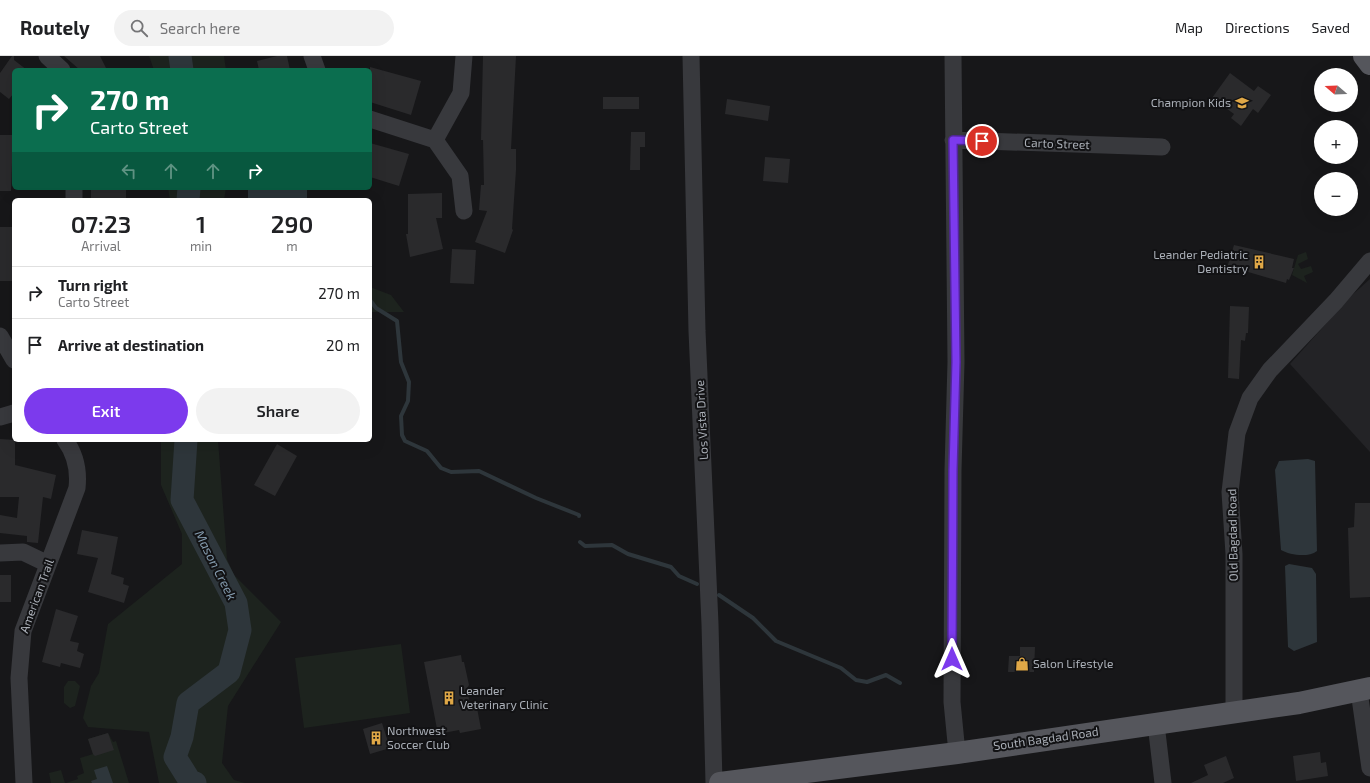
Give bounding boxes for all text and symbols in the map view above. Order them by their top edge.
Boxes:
search box [114,10,394,46]
text: Routely [20,16,90,39]
icon: search [128,17,150,39]
text: Search here [160,19,240,37]
text: Map [1175,19,1203,36]
text: Directions [1225,19,1290,36]
text: Saved [1312,19,1350,36]
north arrow [1314,68,1358,112]
map controls [1314,68,1358,216]
text: 270 m [90,82,169,116]
icon: right [24,84,76,136]
place label: Champion Kids [1151,95,1231,109]
school or university icon: Champion Kids [1234,95,1250,111]
text: Carto Street [90,116,188,138]
button: + [1314,120,1358,164]
pin [965,124,999,158]
icon: arrive [971,130,993,152]
street label: Carto Street [1024,135,1091,151]
icon: left [118,160,140,182]
icon: ahead [160,160,182,182]
icon: ahead [202,160,224,182]
icon: right [244,160,266,182]
button: − [1314,172,1358,216]
text: 07:23 [71,209,131,238]
text: 1 [196,209,206,238]
text: 290 [271,209,313,238]
text: Arrival [81,238,121,254]
text: min [190,238,212,254]
text: m [286,238,298,254]
place label: Leander Pediatric Dentistry [1153,247,1249,275]
building icon: Leander Pediatric Dentistry [1251,254,1267,270]
text: Turn right [58,276,128,294]
icon: right [24,282,46,304]
text: 270 m [318,284,360,302]
text: Carto Street [58,294,129,310]
icon: arrive [24,334,46,356]
text: Arrive at destination [58,336,204,354]
text: 20 m [326,336,360,354]
street label: Los Vista Drive [692,380,710,460]
button: Exit [24,388,188,434]
button: Share [196,388,360,434]
street label: Old Bagdad Road [1224,489,1240,581]
water label: Mason Creek [192,527,241,603]
street label: American Trail [16,556,56,635]
position arrow [931,638,973,680]
shop icon: Salon Lifestyle [1014,656,1030,672]
place label: Salon Lifestyle [1033,656,1113,670]
place label: Leander Veterinary Clinic [460,683,549,711]
building icon: Leander Veterinary Clinic [441,690,457,706]
place label: Northwest Soccer Club [387,723,450,751]
street label: South Bagdad Road [992,724,1099,752]
building icon: Northwest Soccer Club [368,730,384,746]

